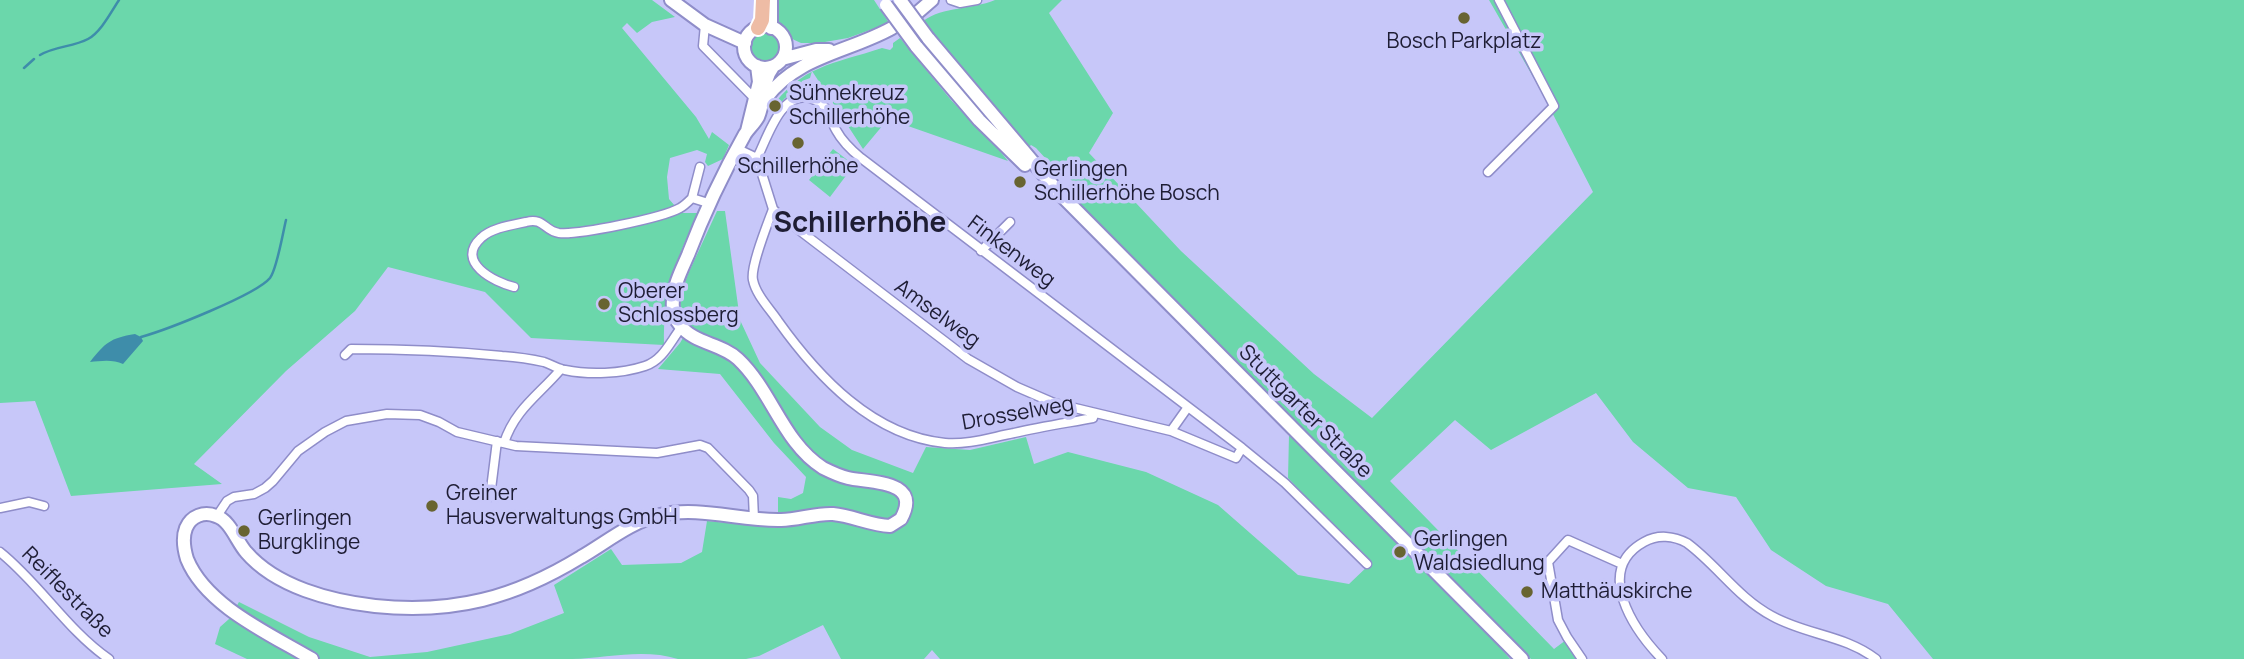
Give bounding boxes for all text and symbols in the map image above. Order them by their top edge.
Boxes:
marker: Bosch Parkplatz [1456,10,1472,26]
place label: Bosch Parkplatz [1387,29,1541,55]
place label: Sühnekreuz Schillerhöhe [789,81,910,131]
marker: Sühnekreuz Schillerhöhe [767,98,783,114]
marker: Schillerhöhe [790,135,806,151]
place label: Schillerhöhe [737,154,859,180]
place label: Gerlingen Schillerhöhe Bosch [1034,157,1220,207]
marker: Gerlingen Schillerhöhe Bosch [1012,174,1028,190]
district label: Schillerhöhe [774,207,946,241]
street label: Finkenweg [962,211,1060,293]
street label: Amselweg [889,274,985,354]
place label: Oberer Schlossberg [618,279,739,329]
marker: Oberer Schlossberg [596,296,612,312]
street label: Stuttgarter Straße [1233,340,1377,484]
street label: Drosselweg [960,392,1076,436]
place label: Greiner Hausverwaltungs GmbH [446,481,678,531]
marker: Greiner Hausverwaltungs GmbH [424,498,440,514]
place label: Gerlingen Burgklinge [258,506,360,556]
marker: Gerlingen Burgklinge [236,523,252,539]
place label: Gerlingen Waldsiedlung [1414,527,1545,577]
street label: Reiflestraße [16,542,118,644]
marker: Gerlingen Waldsiedlung [1392,544,1408,560]
place label: Matthäuskirche [1541,579,1693,605]
marker: Matthäuskirche [1519,584,1535,600]

